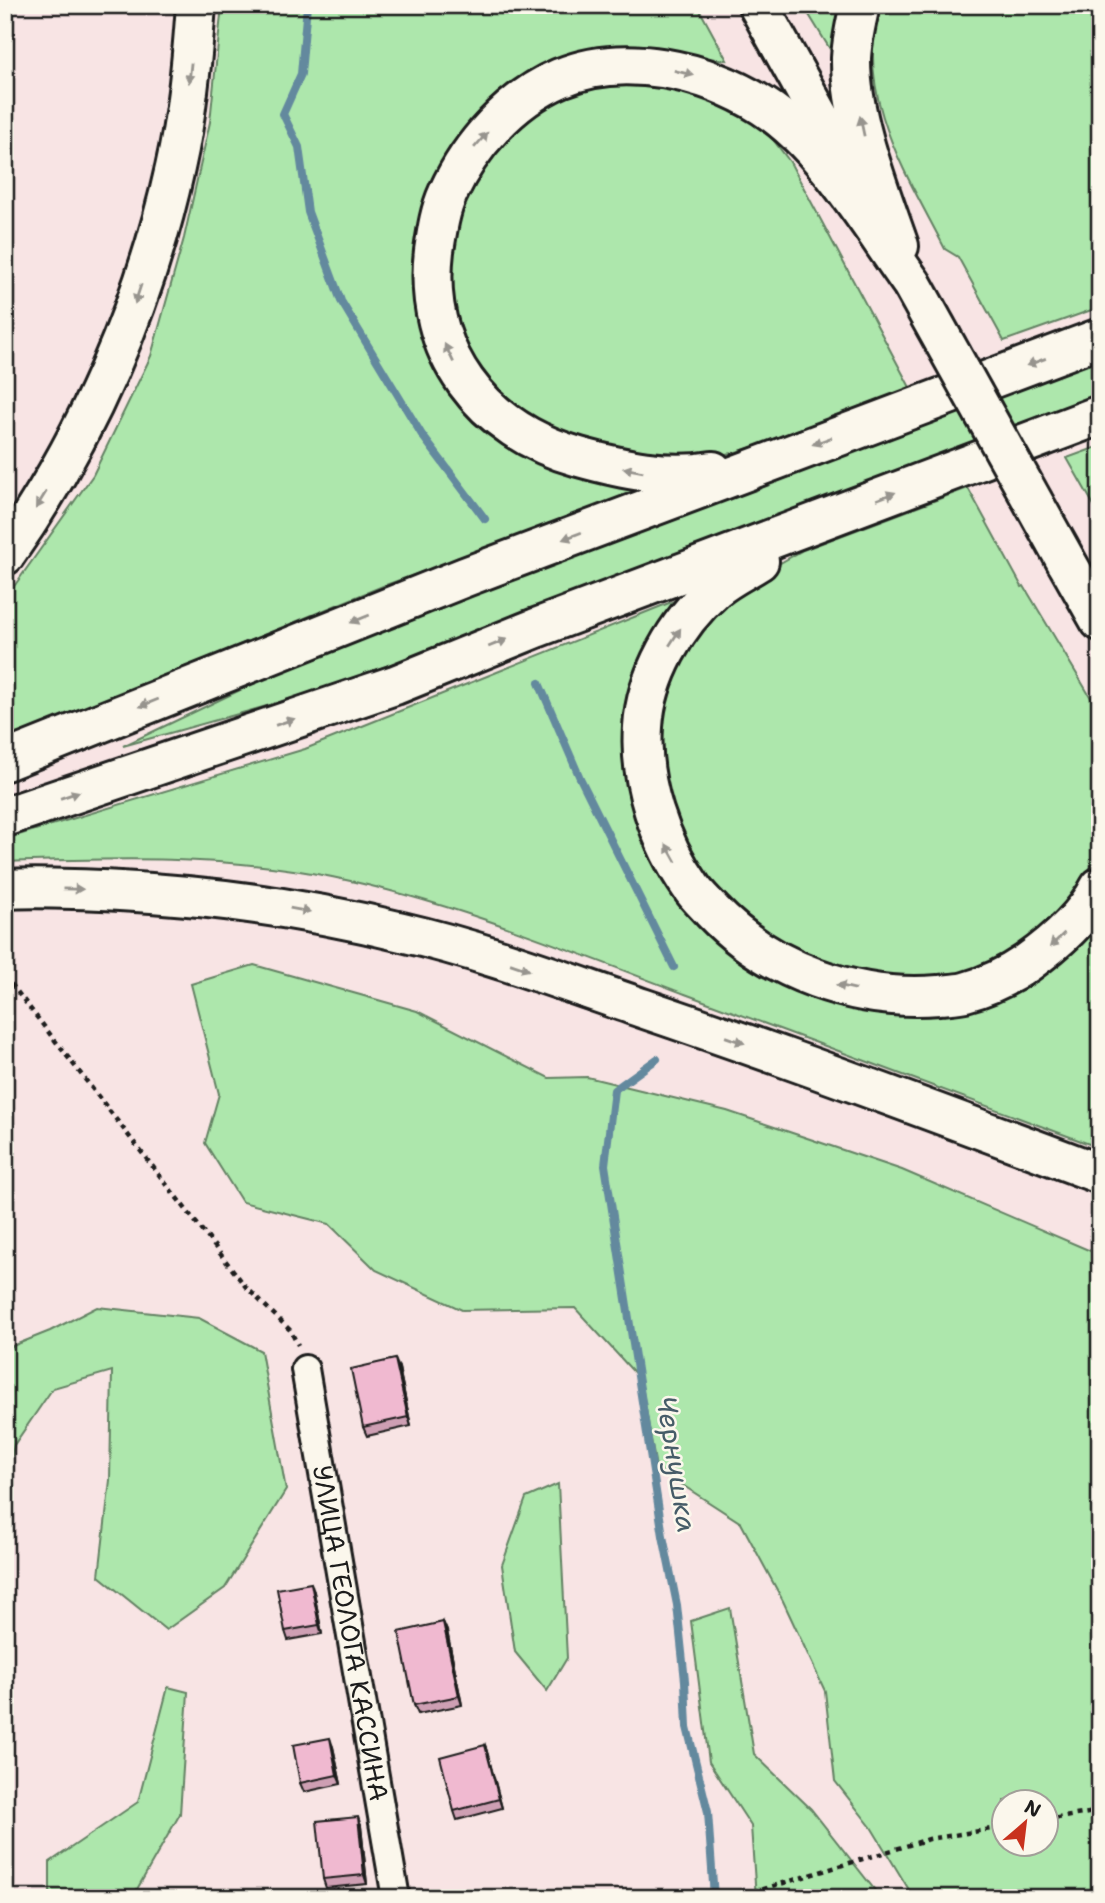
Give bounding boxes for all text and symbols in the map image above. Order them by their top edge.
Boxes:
one-way arrow [184,62,195,84]
one-way arrow [673,68,695,79]
one-way arrow [856,115,867,137]
one-way arrow [473,132,488,149]
one-way arrow [132,284,143,305]
one-way arrow [444,343,455,363]
one-way arrow [1025,357,1046,368]
one-way arrow [812,436,833,447]
one-way arrow [622,464,644,475]
one-way arrow [35,490,48,509]
one-way arrow [876,491,897,502]
one-way arrow [561,531,582,542]
one-way arrow [349,613,370,624]
one-way arrow [669,627,682,646]
one-way arrow [488,637,509,648]
one-way arrow [138,698,159,709]
one-way arrow [275,716,296,727]
one-way arrow [59,790,80,800]
one-way arrow [665,843,677,862]
one-way arrow [63,883,85,895]
one-way arrow [289,905,311,916]
one-way arrow [1048,931,1065,948]
one-way arrow [509,962,530,973]
one-way arrow [835,981,857,992]
one-way arrow [725,1035,746,1046]
water label: Чернушка [647,1393,707,1535]
street label: УЛИЦА ГЕОЛОГА КАССИНА [305,1462,397,1804]
north arrow [990,1787,1060,1857]
text: N [1020,1794,1045,1823]

